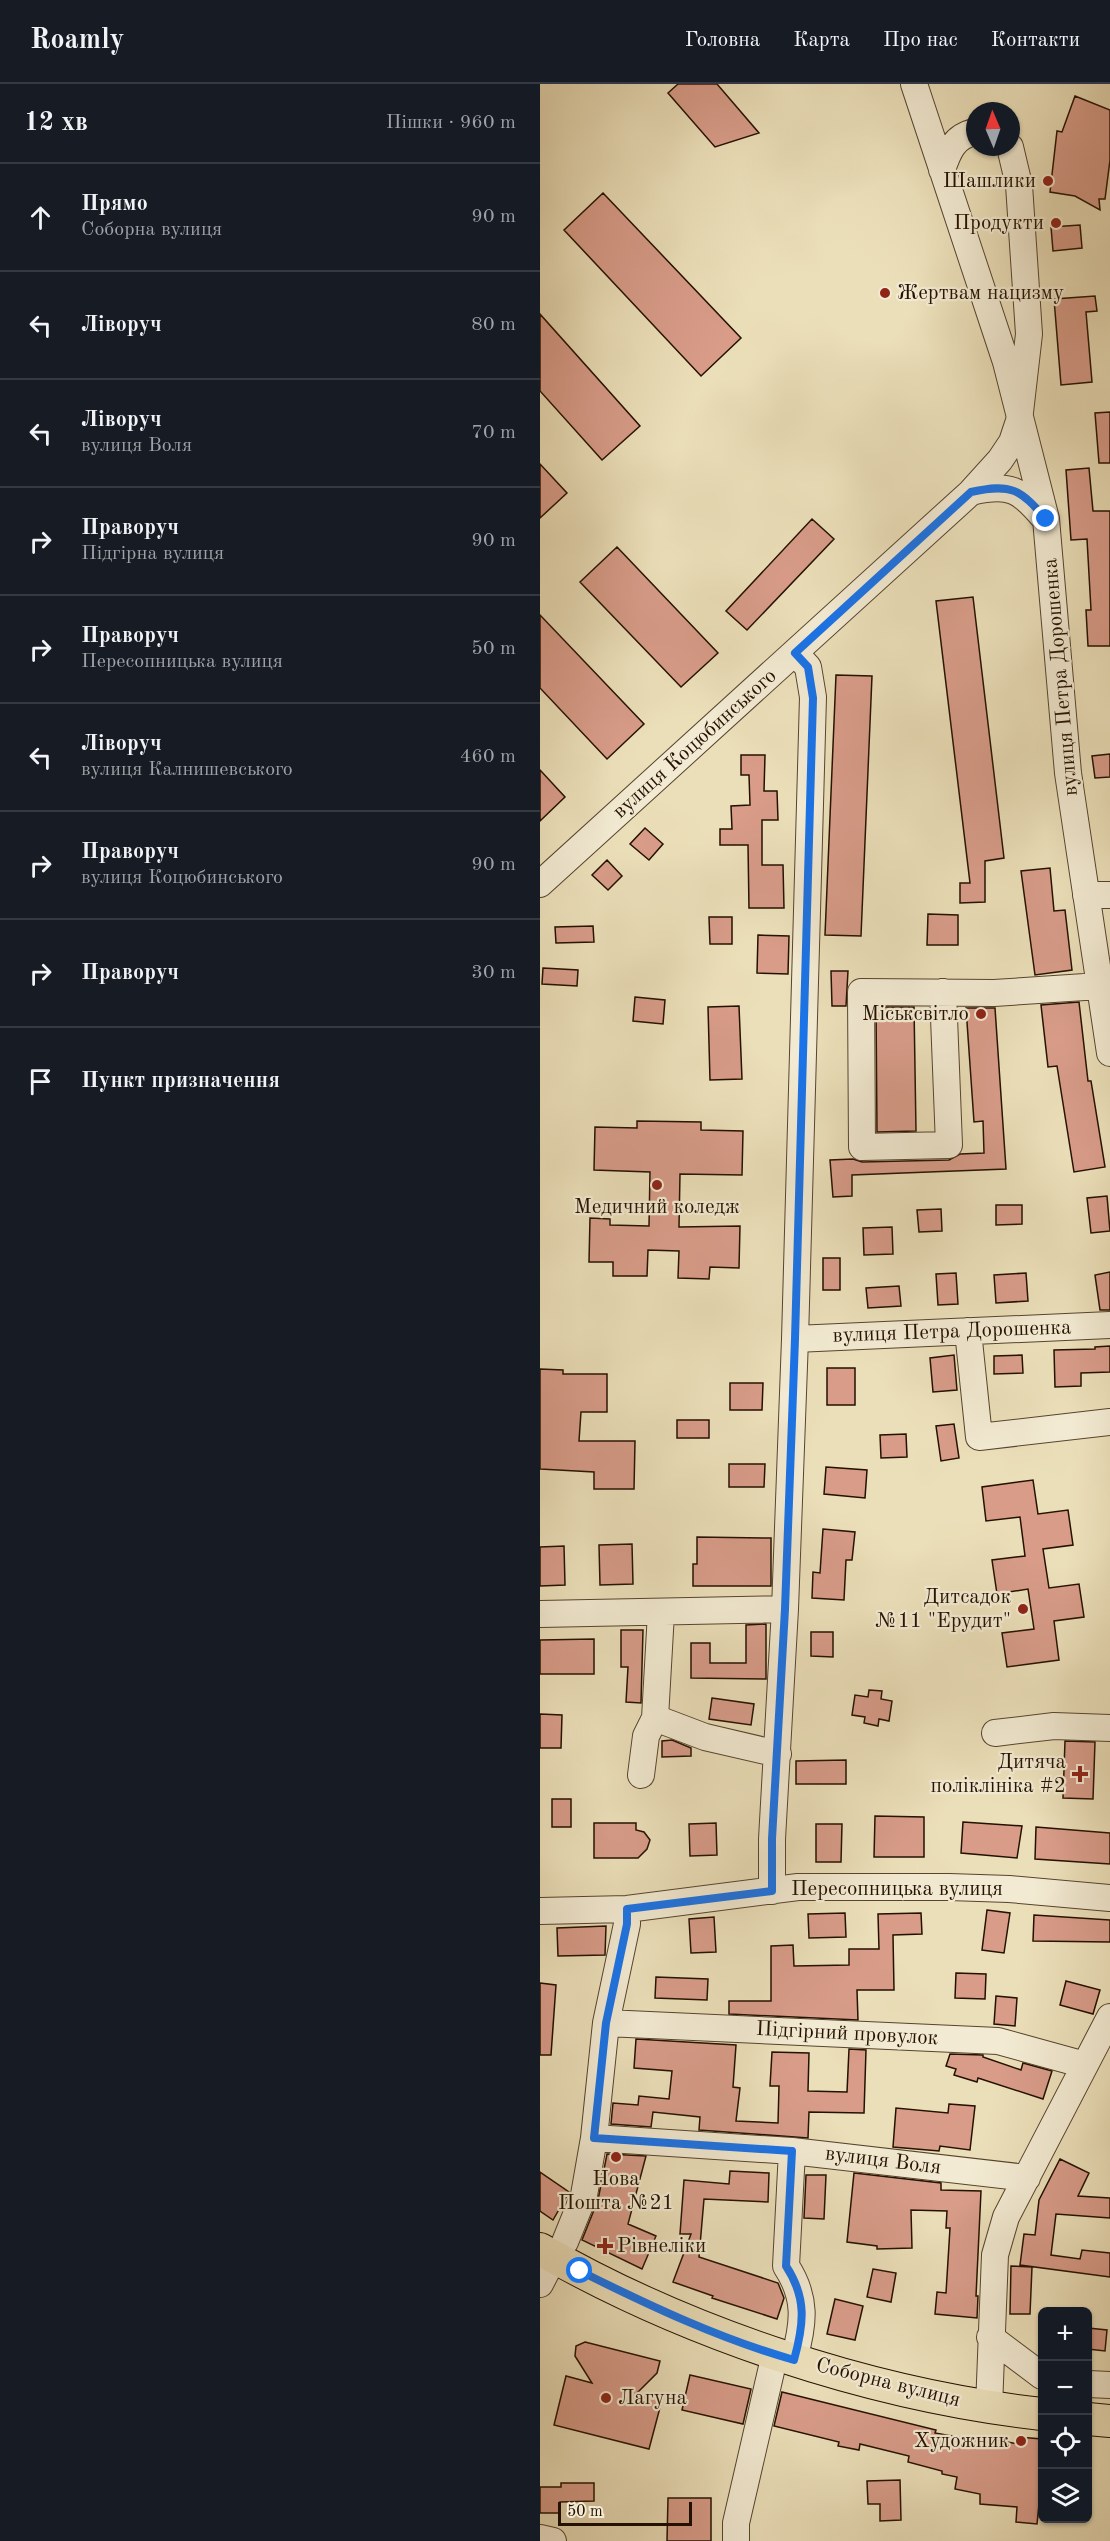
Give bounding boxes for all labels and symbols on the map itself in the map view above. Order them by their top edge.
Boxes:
north arrow [966,102,1020,156]
place label: Шашлики [943,171,1036,192]
marker: Шашлики [1041,174,1055,188]
place label: Продукти [954,213,1044,234]
marker: Продукти [1049,216,1063,230]
place label: Жертвам нацизму [897,283,1064,304]
marker: Жертвам нацизму [878,286,892,300]
route end [1032,505,1058,531]
street label: вулиця Петра Дорошенка [1040,557,1082,797]
street label: вулиця Коцюбинського [609,665,781,823]
place label: Міськсвітло [862,1004,969,1025]
marker: Міськсвітло [974,1007,988,1021]
marker: Медичний коледж [650,1178,664,1192]
place label: Медичний коледж [574,1197,740,1218]
street label: вулиця Петра Дорошенка [832,1317,1072,1347]
place label: Дитсадок №11 "Ерудит" [875,1587,1011,1632]
marker: Дитсадок №11 "Ерудит" [1016,1602,1030,1616]
place label: Дитяча поліклініка #2 [931,1752,1066,1797]
marker: Дитяча поліклініка #2 [1071,1765,1089,1783]
street label: Пересопницька вулиця [791,1879,1003,1900]
street label: Підгірний провулок [755,2019,939,2049]
street label: вулиця Воля [824,2143,942,2179]
marker: Нова Пошта №21 [609,2150,623,2164]
place label: Нова Пошта №21 [558,2169,674,2214]
place label: Рівнеліки [617,2236,706,2257]
marker: Рівнеліки [598,2239,612,2253]
route start [566,2257,592,2283]
street label: Соборна вулиця [814,2355,963,2411]
place label: Лагуна [618,2388,687,2409]
marker: Лагуна [599,2391,613,2405]
place label: Художник [914,2431,1009,2452]
marker: Художник [1014,2434,1028,2448]
scale bar [558,2499,692,2526]

